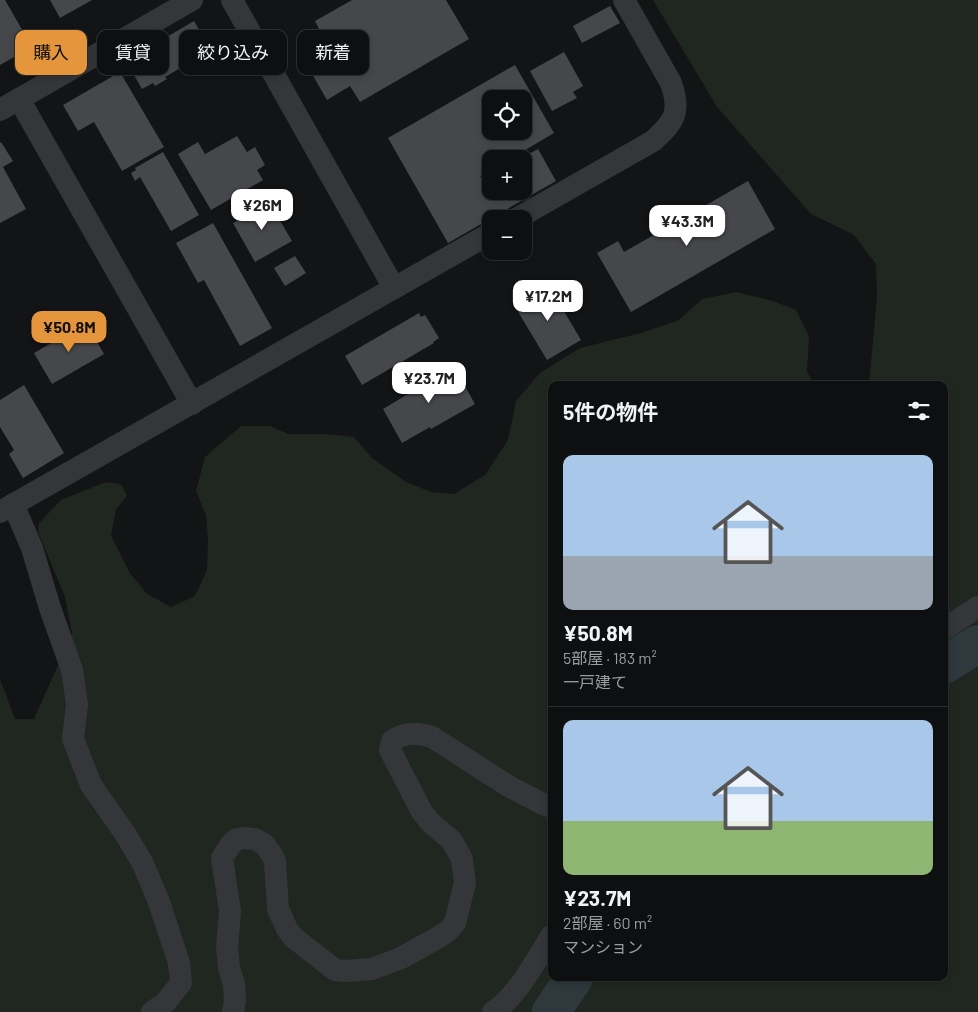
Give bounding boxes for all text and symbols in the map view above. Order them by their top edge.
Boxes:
chip: 購入 [15,30,87,75]
chip: 賃貸 [97,30,169,75]
chip: 絞り込み [179,30,287,75]
chip: 新着 [297,30,369,75]
map controls [482,90,532,260]
button: locate [482,90,532,140]
button: + [482,150,532,200]
pin: ¥26M [232,188,292,231]
text: ¥26M [242,195,282,214]
pin: ¥43.3M [646,204,728,247]
button: − [482,210,532,260]
text: ¥43.3M [660,211,714,230]
pin: ¥17.2M [507,280,589,322]
text: ¥17.2M [524,286,572,305]
pin: ¥50.8M [28,310,110,353]
text: ¥50.8M [42,317,96,336]
pin: ¥23.7M [388,362,470,404]
text: ¥23.7M [403,368,455,387]
icon: filters [905,397,933,425]
text: 5件の物件 [563,399,658,424]
icon: home [703,487,793,577]
text: ¥50.8M [563,620,633,645]
text: 5部屋 · 183 m² [563,648,657,667]
text: 一戸建て [563,672,627,691]
icon: home [703,753,793,843]
text: ¥23.7M [563,885,631,910]
text: 2部屋 · 60 m² [563,913,652,932]
text: マンション [563,937,643,956]

